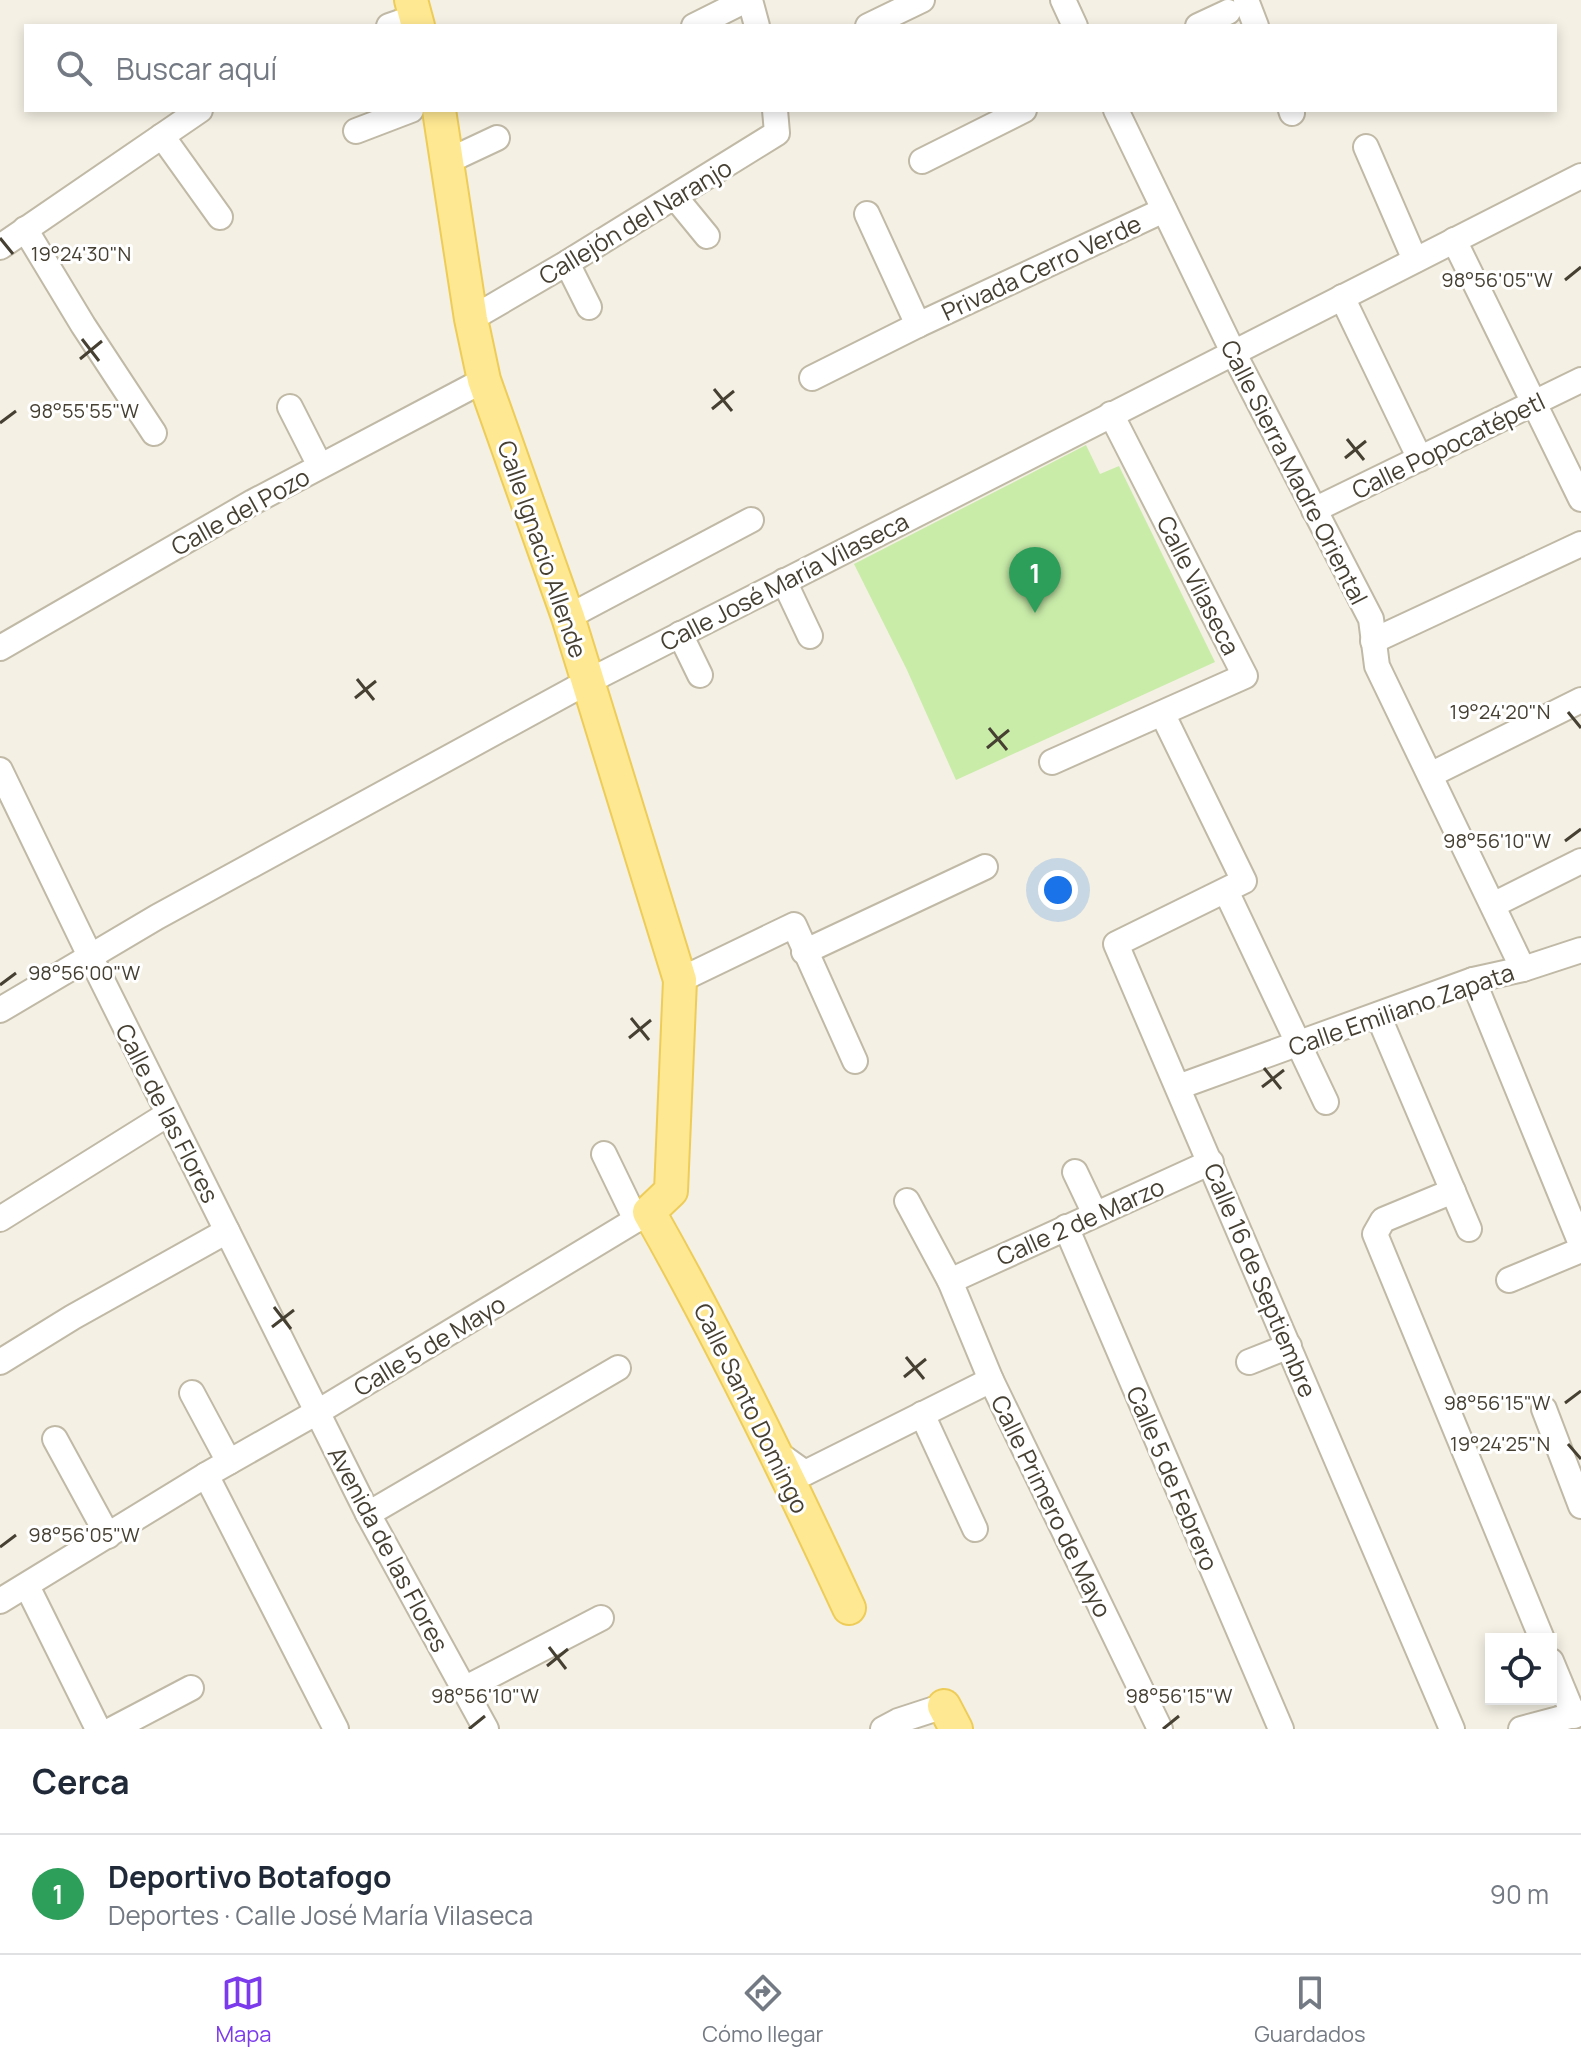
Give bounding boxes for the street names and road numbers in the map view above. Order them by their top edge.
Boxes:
street label: Callejón del Naranjo [532,150,738,292]
street label: Privada Cerro Verde [936,206,1146,328]
street label: Calle Sierra Madre Oriental [1214,334,1376,610]
street label: Calle Popocatépetl [1346,384,1550,506]
street label: Calle Ignacio Allende [490,436,596,662]
street label: Calle del Pozo [165,459,315,563]
street label: Calle José María Vilaseca [654,504,914,658]
street label: Calle Vilaseca [1150,510,1248,660]
street label: Calle Emiliano Zapata [1284,955,1518,1063]
street label: Calle de las Flores [109,1018,227,1208]
street label: Calle 16 de Septiembre [1197,1158,1325,1402]
street label: Calle 2 de Marzo [991,1169,1169,1273]
street label: Calle 5 de Mayo [347,1287,511,1403]
street label: Calle Santo Domingo [687,1297,817,1519]
street label: Calle 5 de Febrero [1119,1381,1227,1575]
street label: Calle Primero de Mayo [984,1389,1120,1623]
street label: Avenida de las Flores [321,1441,457,1657]

